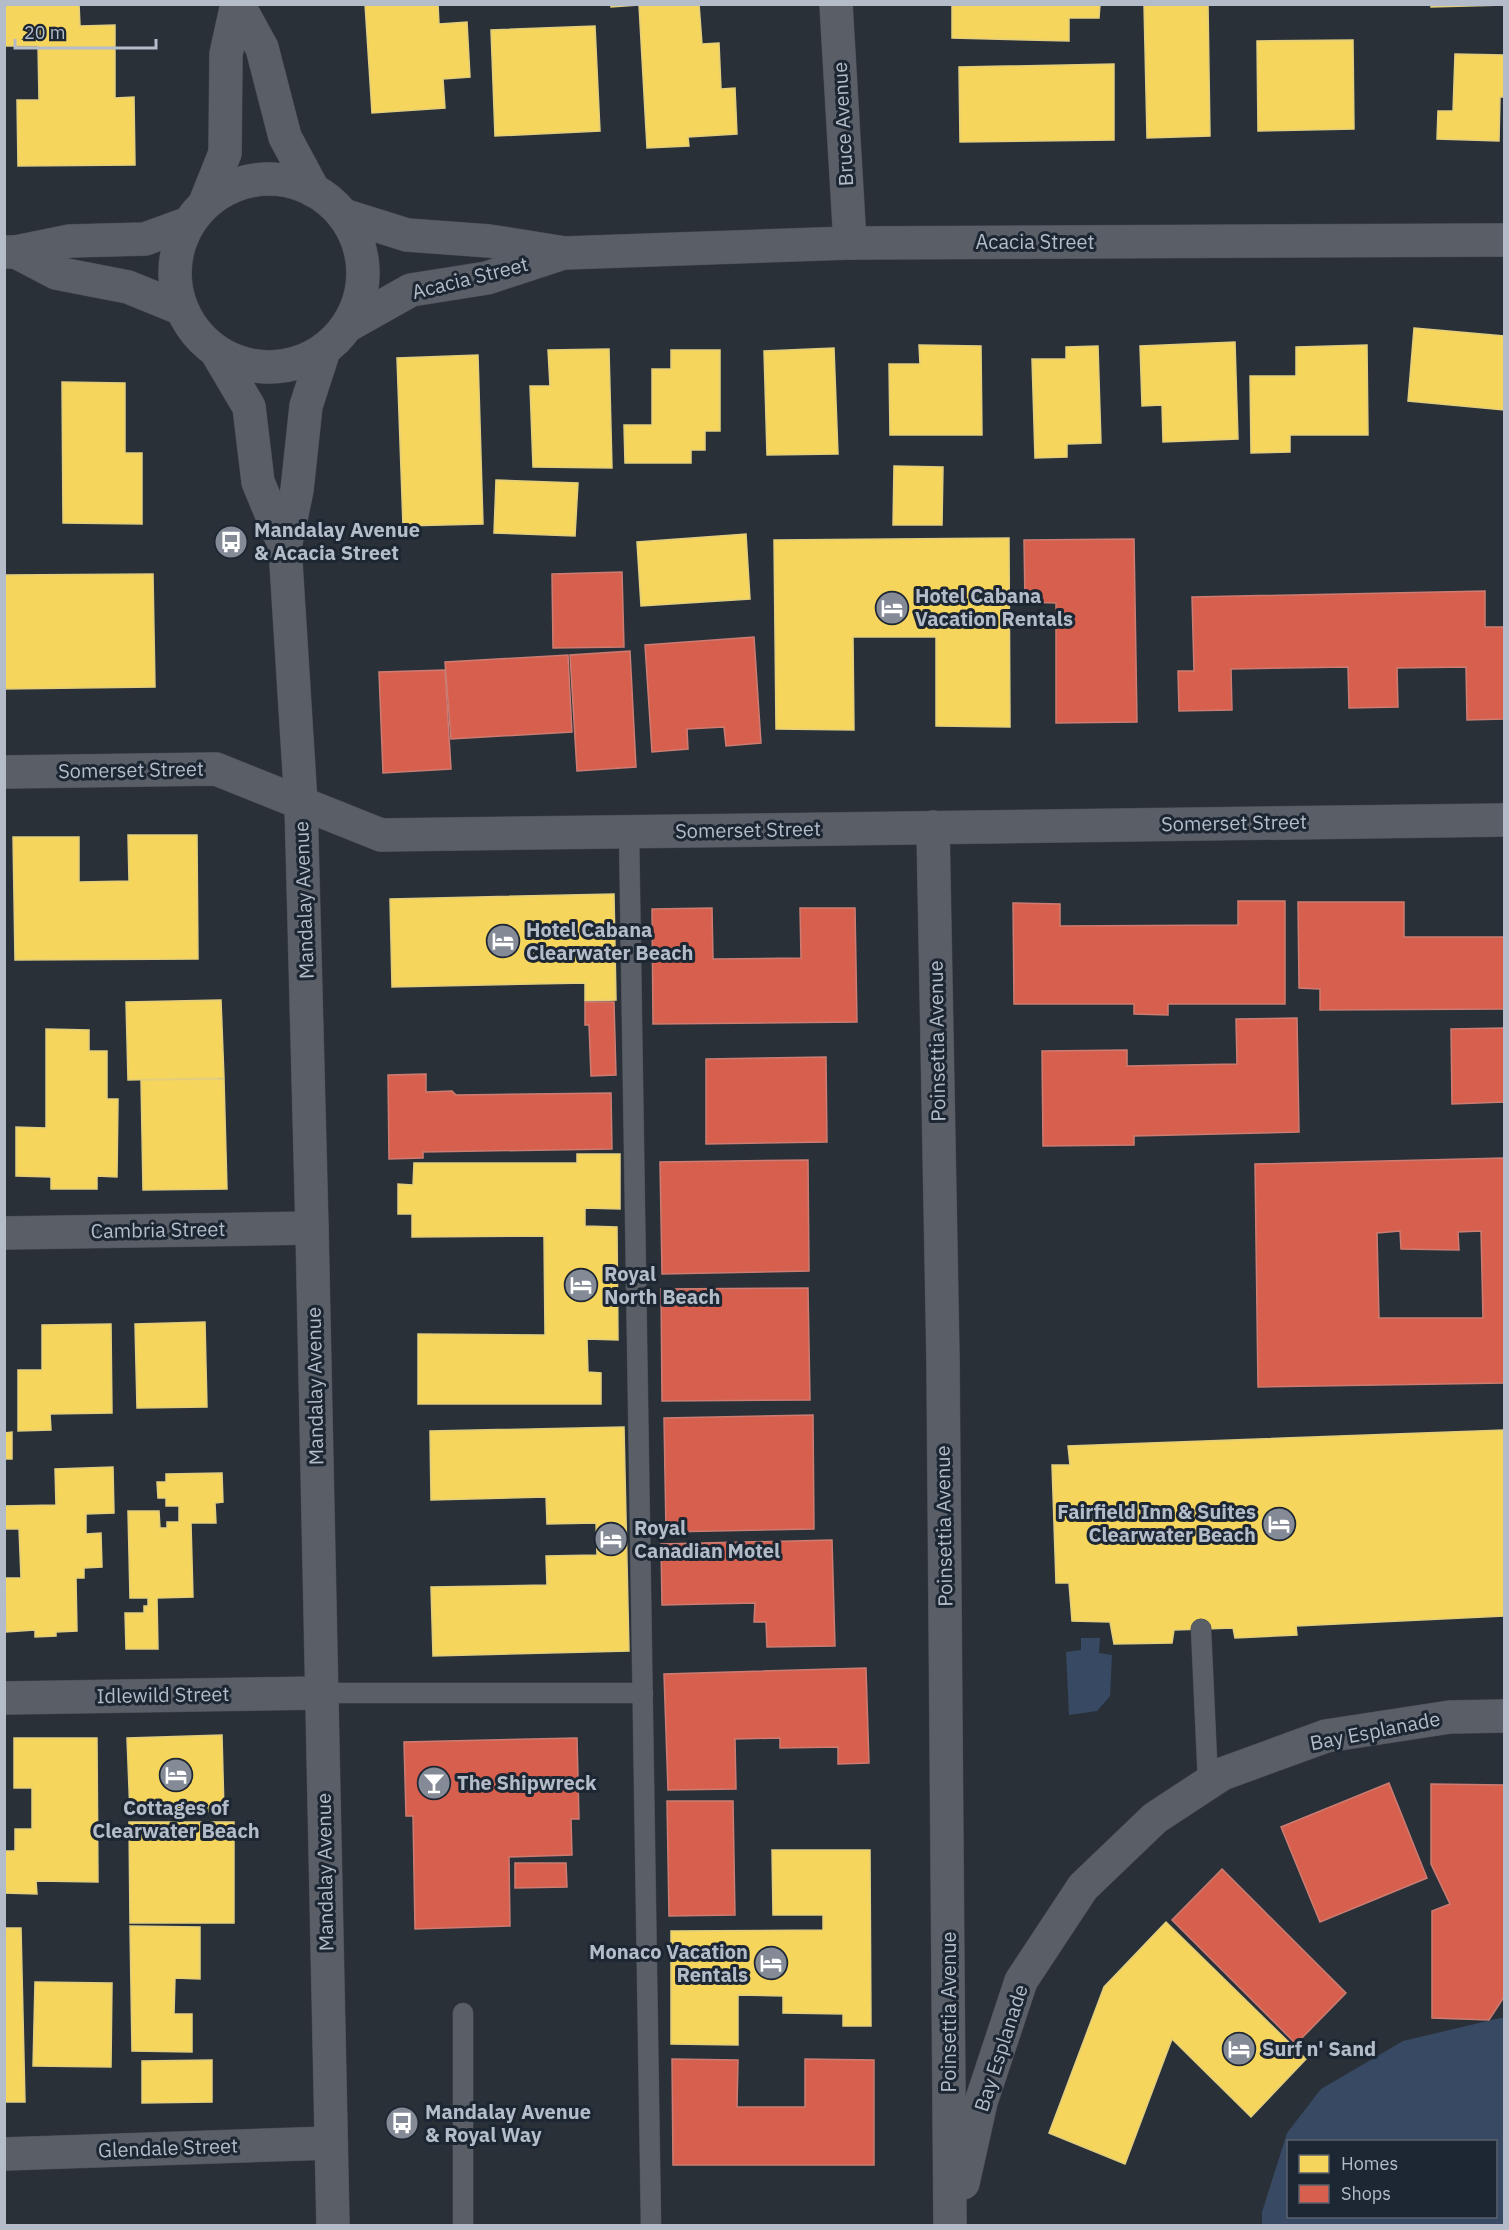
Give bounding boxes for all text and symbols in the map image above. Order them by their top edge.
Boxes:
scale bar [15,12,156,50]
text: 20 m [24,21,66,44]
street label: Bruce Avenue [826,61,859,187]
street label: Acacia Street [976,228,1094,255]
street label: Acacia Street [409,250,531,305]
place label: Mandalay Avenue & Acacia Street [254,516,420,566]
bus stop icon: Mandalay Avenue & Acacia Street [213,524,249,560]
place label: Hotel Cabana Vacation Rentals [915,582,1073,632]
hotel icon: Hotel Cabana Vacation Rentals [874,590,910,626]
street label: Somerset Street [58,755,204,784]
street label: Somerset Street [1161,808,1307,837]
street label: Somerset Street [675,815,821,844]
street label: Mandalay Avenue [287,821,320,979]
place label: Hotel Cabana Clearwater Beach [526,916,694,966]
hotel icon: Hotel Cabana Clearwater Beach [485,923,521,959]
street label: Poinsettia Avenue [922,960,951,1122]
street label: Cambria Street [90,1215,226,1244]
place label: Royal North Beach [604,1260,720,1310]
hotel icon: Royal North Beach [563,1267,599,1303]
street label: Mandalay Avenue [300,1307,329,1465]
street label: Poinsettia Avenue [929,1445,958,1607]
place label: Fairfield Inn & Suites Clearwater Beach [1057,1498,1256,1548]
hotel icon: Fairfield Inn & Suites Clearwater Beach [1261,1506,1297,1542]
place label: Royal Canadian Motel [634,1514,780,1564]
hotel icon: Royal Canadian Motel [593,1521,629,1557]
street label: Idlewild Street [96,1680,230,1709]
street label: Bay Esplanade [1307,1705,1442,1756]
hotel icon: Cottages of Clearwater Beach [158,1757,194,1793]
bar icon: The Shipwreck [416,1765,452,1801]
place label: The Shipwreck [457,1769,597,1796]
street label: Mandalay Avenue [310,1793,339,1951]
place label: Cottages of Clearwater Beach [92,1794,260,1844]
street label: Poinsettia Avenue [935,1931,962,2093]
place label: Monaco Vacation Rentals [589,1938,748,1988]
hotel icon: Monaco Vacation Rentals [753,1945,789,1981]
street label: Bay Esplanade [967,1981,1034,2115]
hotel icon: Surf n' Sand [1221,2031,1257,2067]
place label: Surf n' Sand [1262,2035,1376,2062]
place label: Mandalay Avenue & Royal Way [425,2098,591,2148]
bus stop icon: Mandalay Avenue & Royal Way [384,2105,420,2141]
street label: Glendale Street [98,2132,238,2163]
legend [1287,2140,1497,2218]
text: Homes [1341,2152,1398,2175]
text: Shops [1341,2182,1391,2205]

